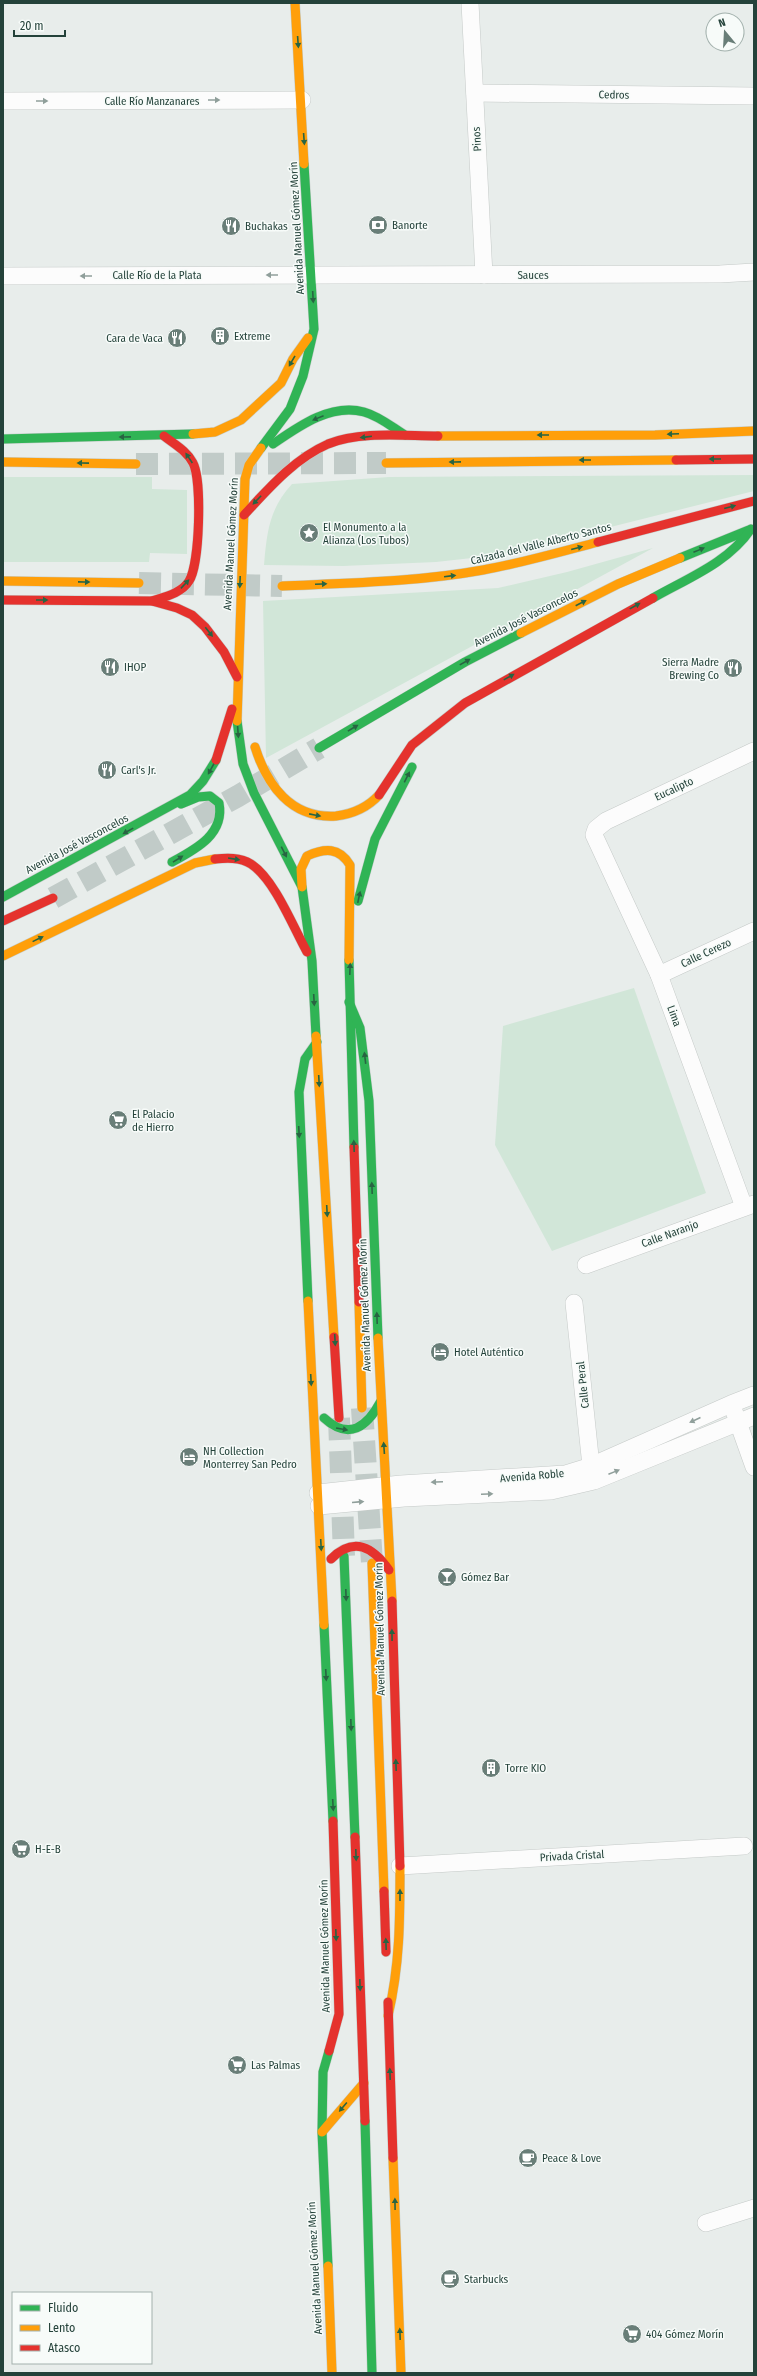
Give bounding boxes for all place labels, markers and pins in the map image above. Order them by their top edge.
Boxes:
bank icon: Banorte [367,214,389,236]
restaurant icon: Buchakas [220,215,242,237]
place label: Banorte [392,219,428,232]
place label: Buchakas [245,220,288,233]
building icon: Extreme [209,325,231,347]
restaurant icon: Cara de Vaca [166,327,188,349]
place label: Extreme [234,330,270,343]
place label: Cara de Vaca [106,332,163,345]
place label: El Monumento a la Alianza (Los Tubos) [323,521,409,547]
place icon: El Monumento a la Alianza (Los Tubos) [298,522,320,544]
restaurant icon: IHOP [99,656,121,678]
place label: Sierra Madre Brewing Co [662,656,719,682]
restaurant icon: Sierra Madre Brewing Co [722,657,744,679]
place label: IHOP [124,661,146,674]
restaurant icon: Carl's Jr. [96,759,118,781]
place label: Carl's Jr. [121,764,156,777]
place label: El Palacio de Hierro [132,1108,175,1134]
supermarket icon: El Palacio de Hierro [107,1109,129,1131]
hotel icon: Hotel Auténtico [429,1341,451,1363]
place label: Hotel Auténtico [454,1346,524,1359]
place label: NH Collection Monterrey San Pedro [203,1445,297,1471]
hotel icon: NH Collection Monterrey San Pedro [178,1446,200,1468]
bar icon: Gómez Bar [436,1566,458,1588]
place label: Gómez Bar [461,1571,509,1584]
building icon: Torre KIO [480,1757,502,1779]
place label: Torre KIO [505,1762,546,1775]
supermarket icon: H-E-B [10,1838,32,1860]
place label: H-E-B [35,1843,61,1856]
supermarket icon: Las Palmas [226,2054,248,2076]
place label: Las Palmas [251,2059,301,2072]
cafe icon: Peace & Love [517,2147,539,2169]
place label: Peace & Love [542,2152,601,2165]
cafe icon: Starbucks [439,2268,461,2290]
place label: Starbucks [464,2273,509,2286]
supermarket icon: 404 Gómez Morín [621,2323,643,2345]
place label: 404 Gómez Morín [646,2328,724,2341]

